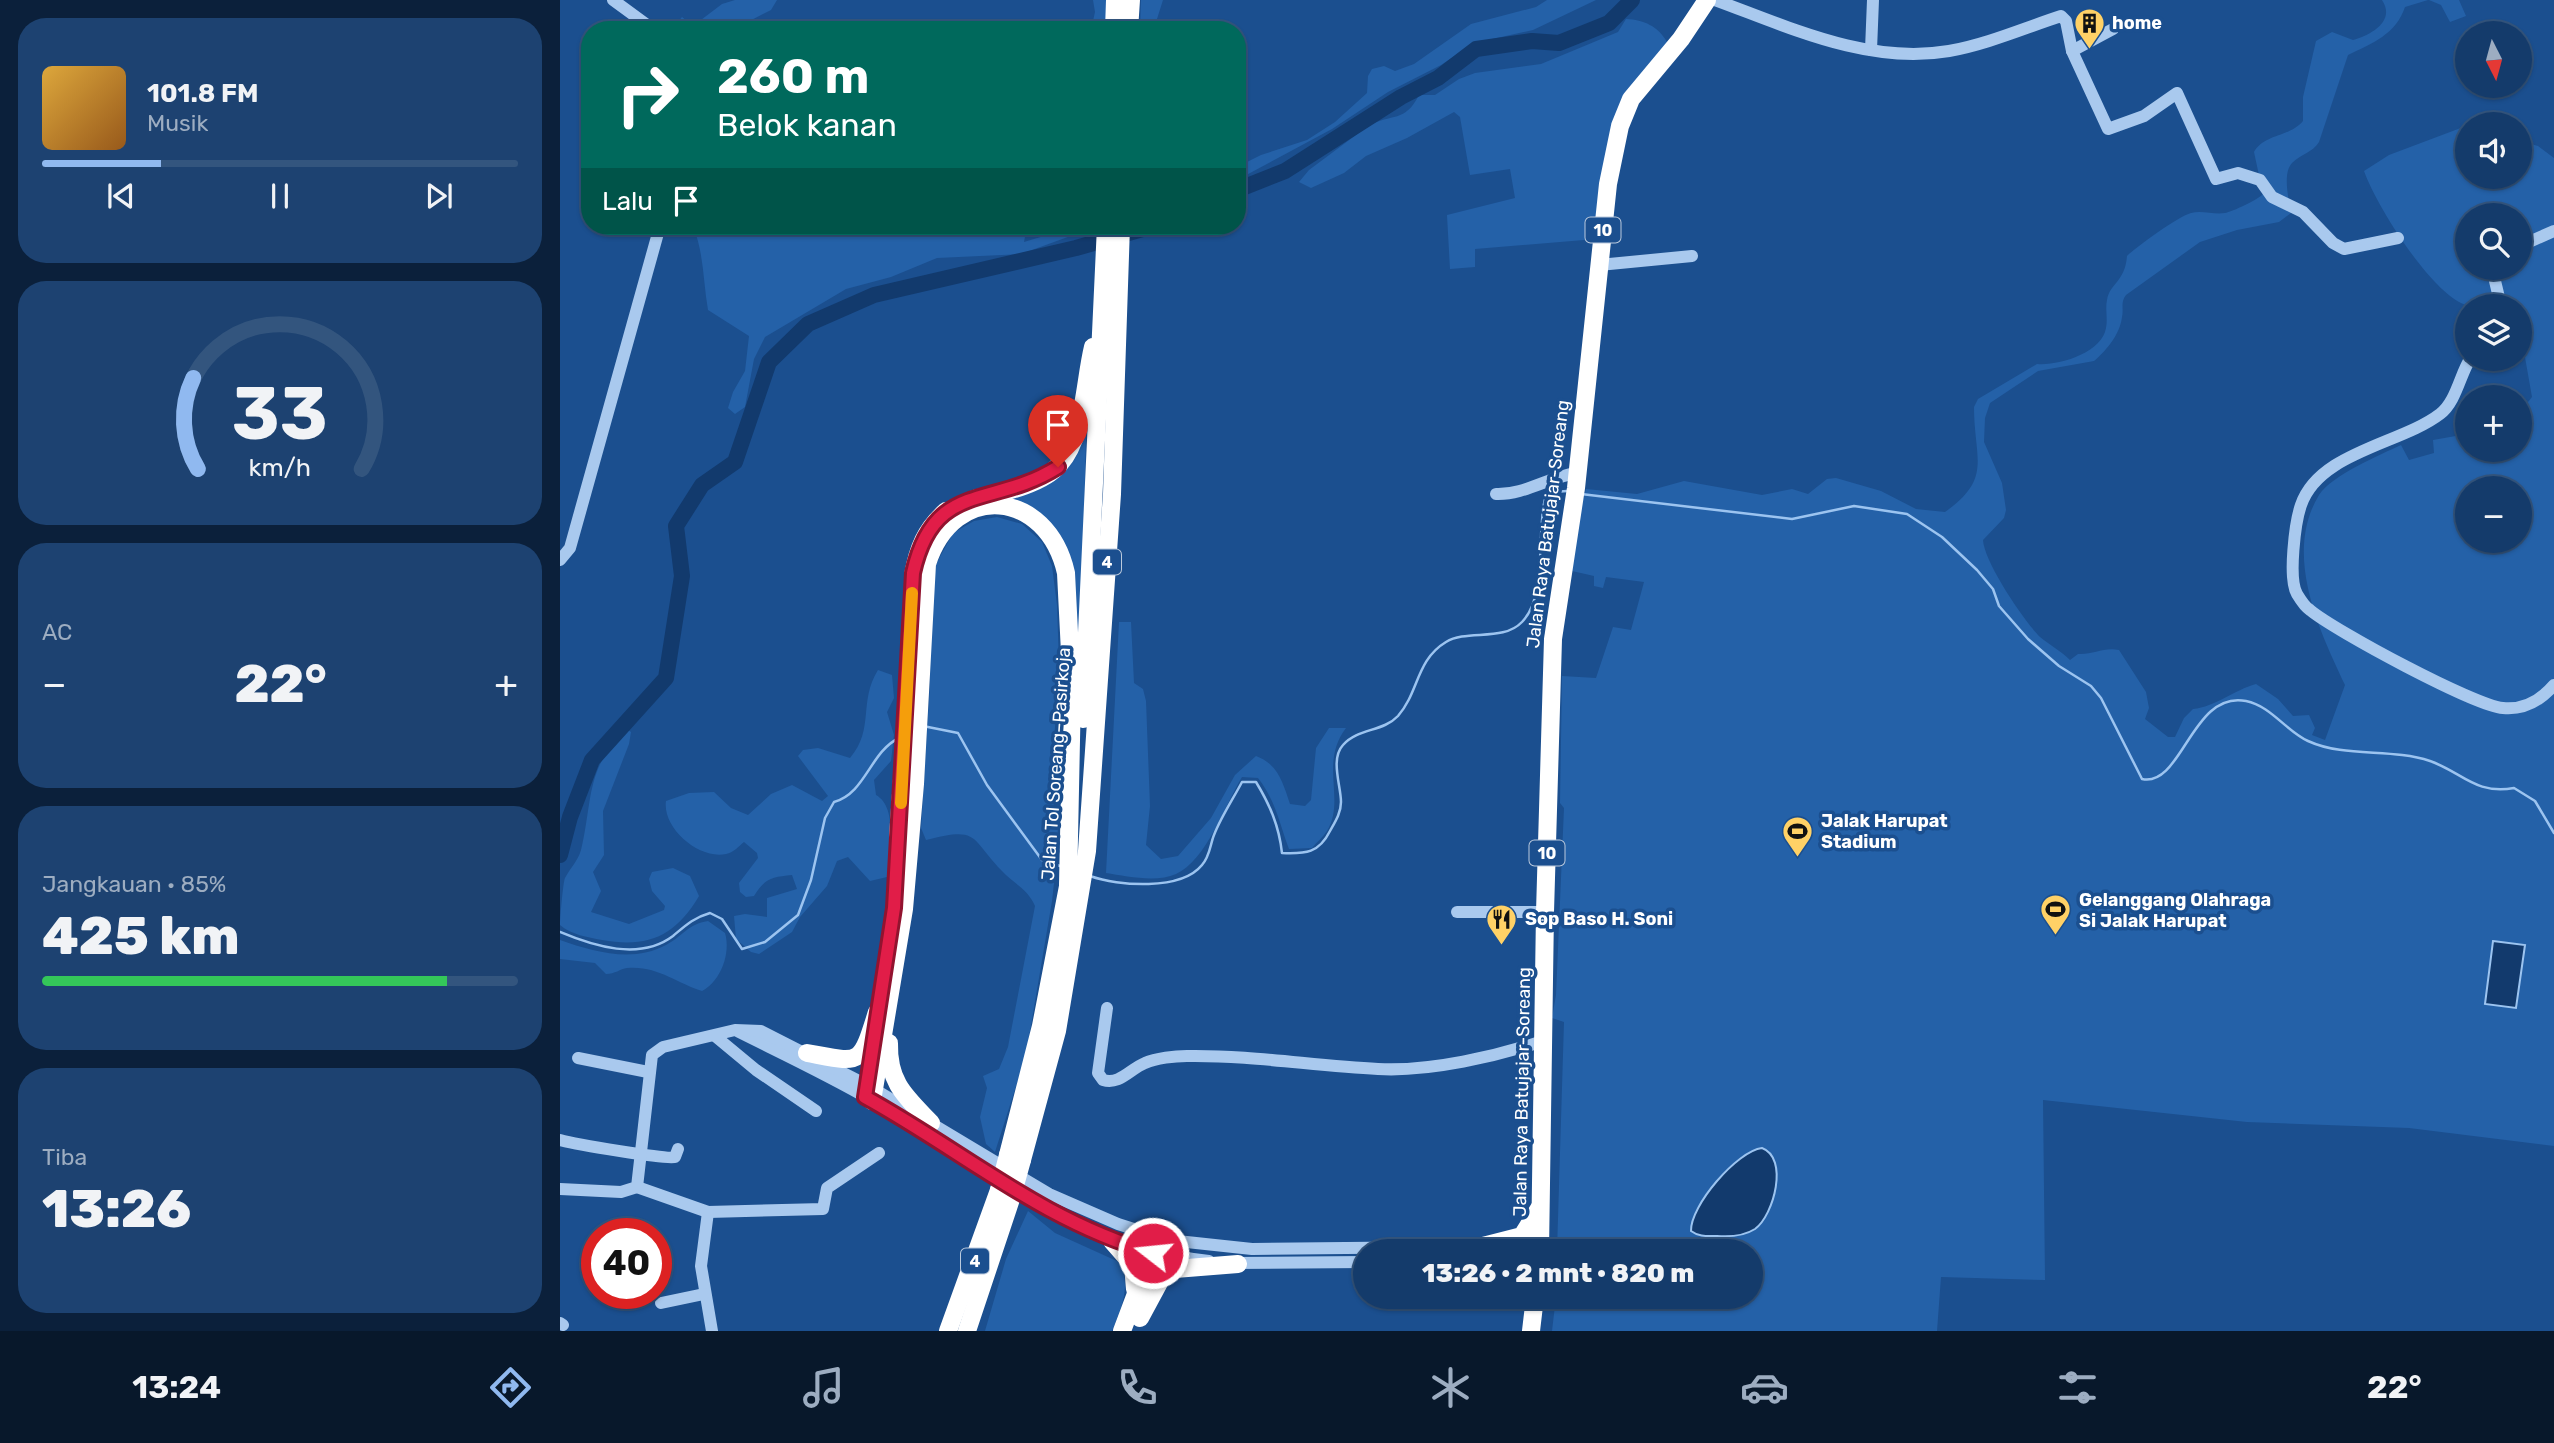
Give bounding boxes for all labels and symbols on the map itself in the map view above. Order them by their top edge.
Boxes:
building icon: home [2072,6,2106,50]
place label: home [2112,12,2162,34]
north arrow [2455,21,2532,98]
road number: 10 [1586,218,1620,242]
pin [1028,395,1088,467]
street label: Jalan Raya Batujajar-Soreang [1522,399,1574,649]
road number: 4 [1093,550,1121,575]
street label: Jalan Tol Soreang–Pasirkoja [1037,647,1075,881]
place label: Jalak Harupat Stadium [1821,810,1948,853]
sports icon: Jalak Harupat Stadium [1781,814,1815,858]
road number: 10 [1530,840,1564,866]
place label: Gelanggang Olahraga Si Jalak Harupat [2079,889,2271,932]
sports icon: Gelanggang Olahraga Si Jalak Harupat [2039,893,2073,937]
restaurant icon: Sop Baso H. Soni [1485,902,1519,946]
place label: Sop Baso H. Soni [1525,908,1673,930]
street label: Jalan Raya Batujajar-Soreang [1509,967,1535,1217]
position arrow [1116,1216,1190,1290]
speed limit sign: 40 [581,1218,672,1309]
road number: 4 [961,1248,989,1274]

